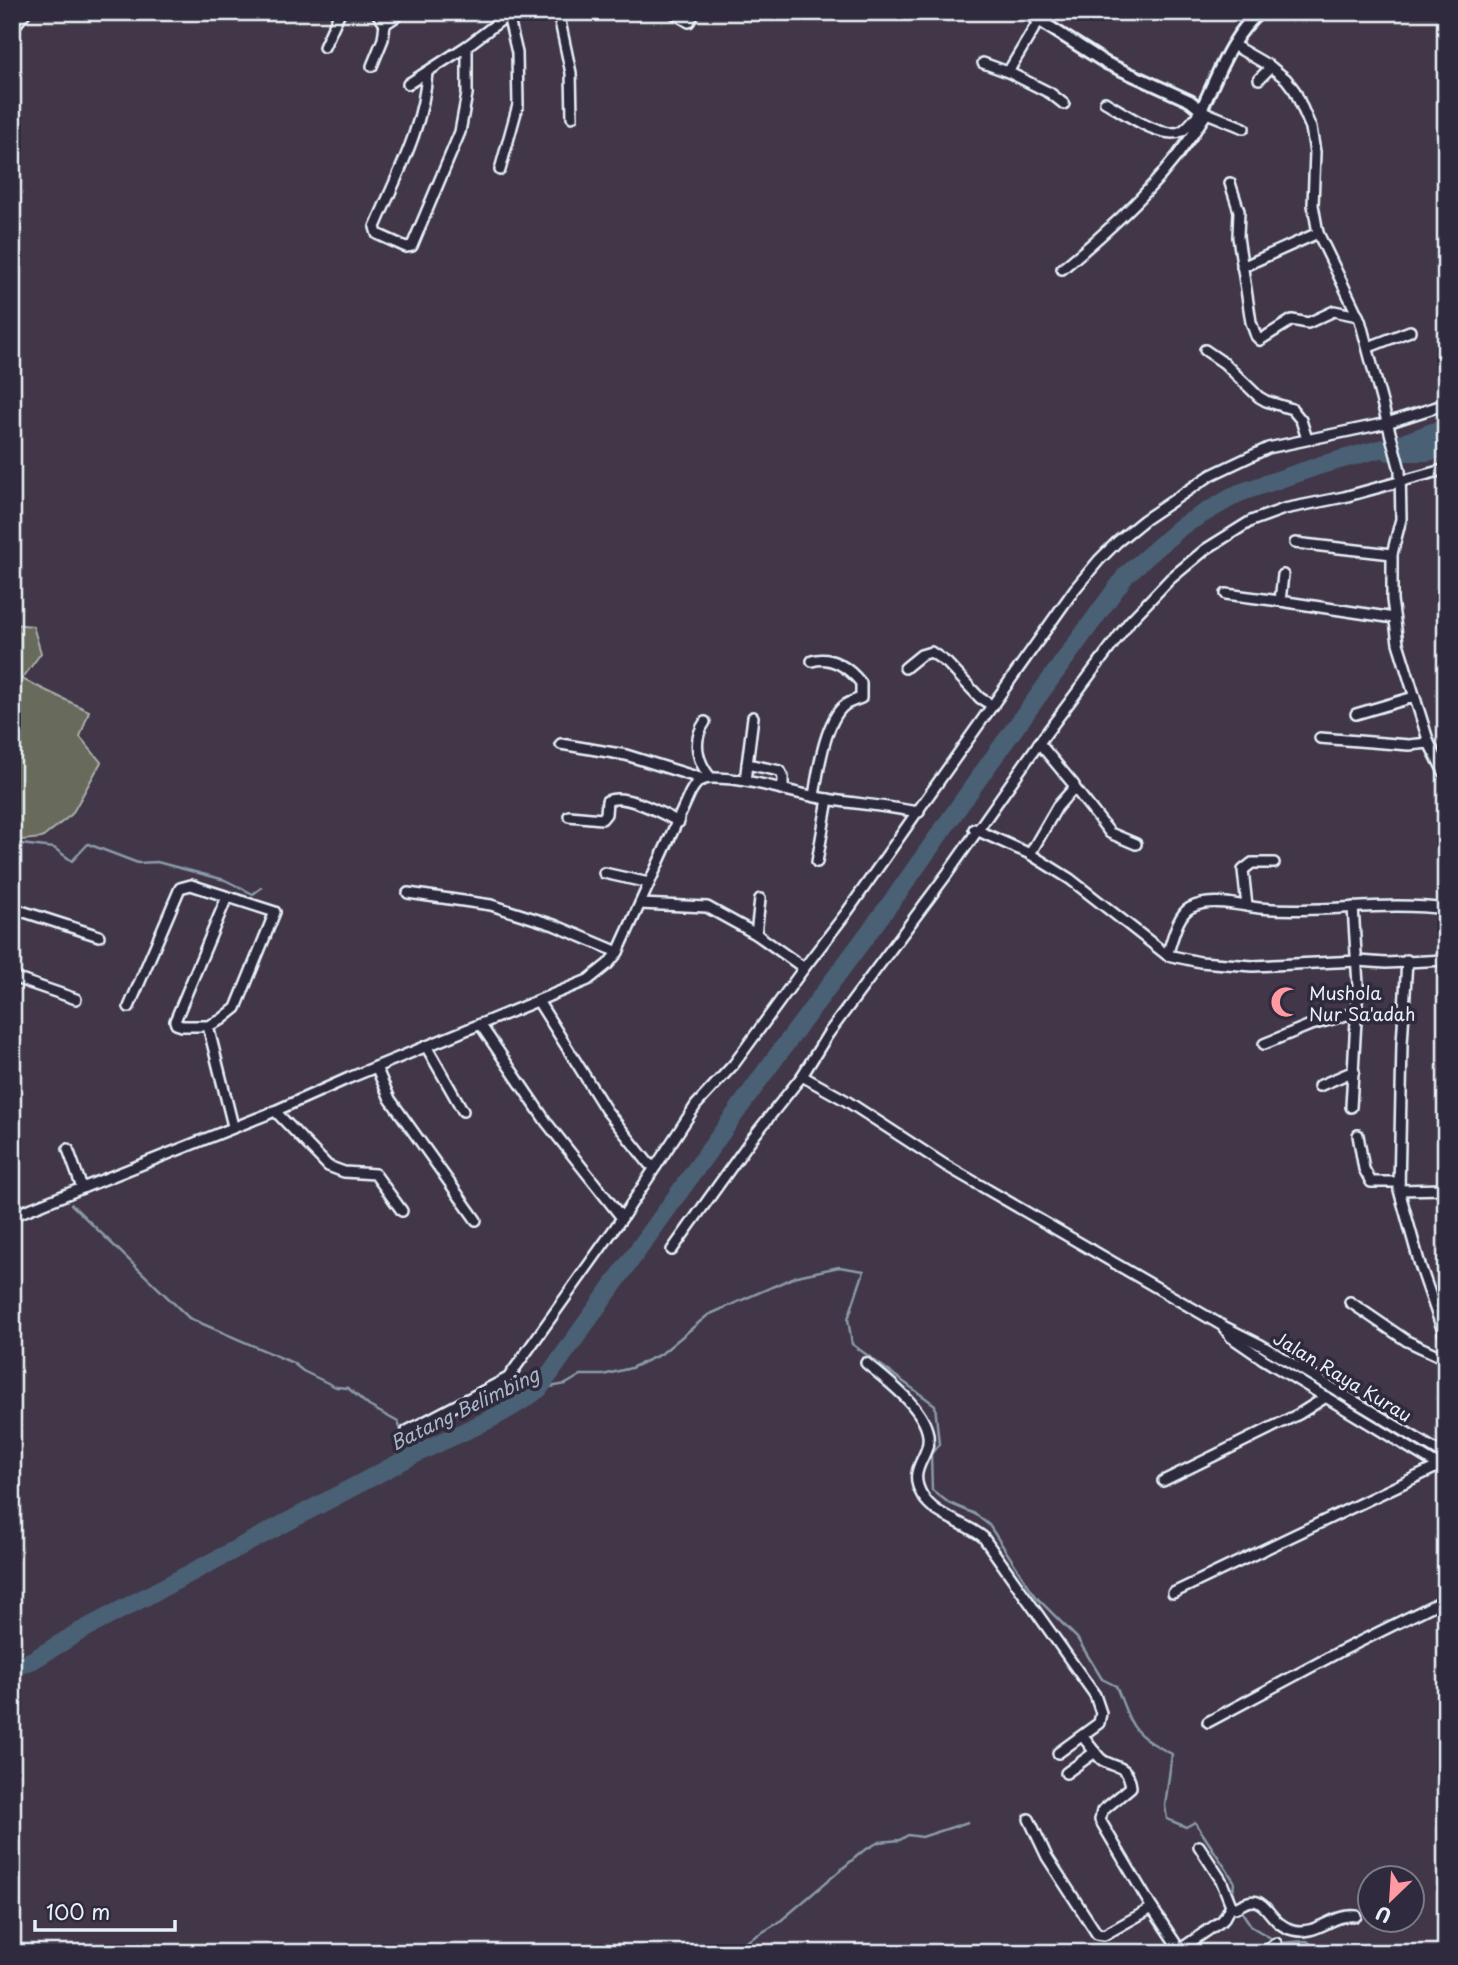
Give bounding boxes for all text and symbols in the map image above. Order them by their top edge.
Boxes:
place label: Mushola Nur Sa'adah [1309,979,1416,1027]
mosque icon: Mushola Nur Sa'adah [1269,985,1303,1019]
street label: Jalan Raya Kurau [1269,1324,1417,1428]
water label: Batang Belimbing [385,1359,544,1456]
north arrow [1356,1864,1426,1934]
scale bar [35,1888,175,1932]
text: 100 m [46,1895,110,1927]
text: U [1371,1900,1396,1931]

